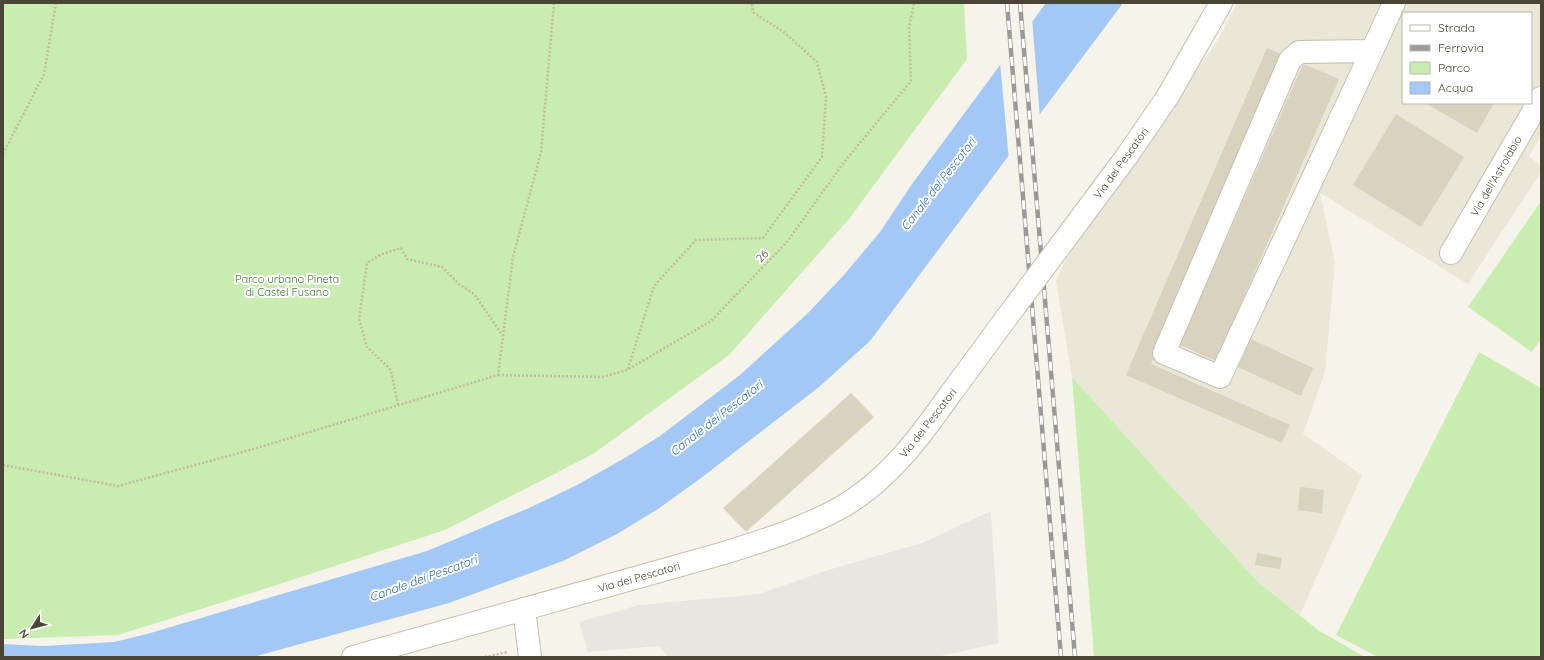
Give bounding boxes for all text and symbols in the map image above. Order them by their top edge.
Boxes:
legend [1402,12,1532,104]
text: Strada [1438,20,1475,35]
text: Ferrovia [1438,40,1484,55]
text: Parco [1438,60,1470,75]
text: Acqua [1438,80,1473,95]
street label: Via dei Pescatori [1090,125,1152,201]
street label: Via dell'Astrolabio [1467,133,1525,219]
water label: Canale dei Pescatori [897,134,980,233]
street label: 26 [753,247,771,265]
park label: Parco urbano Pineta di Castel Fusano [235,272,339,299]
water label: Canale dei Pescatori [667,376,766,459]
street label: Via dei Pescatori [896,385,960,461]
water label: Canale dei Pescatori [367,551,480,604]
street label: Via dei Pescatori [596,559,682,595]
north arrow [12,608,52,648]
text: N [16,626,32,641]

